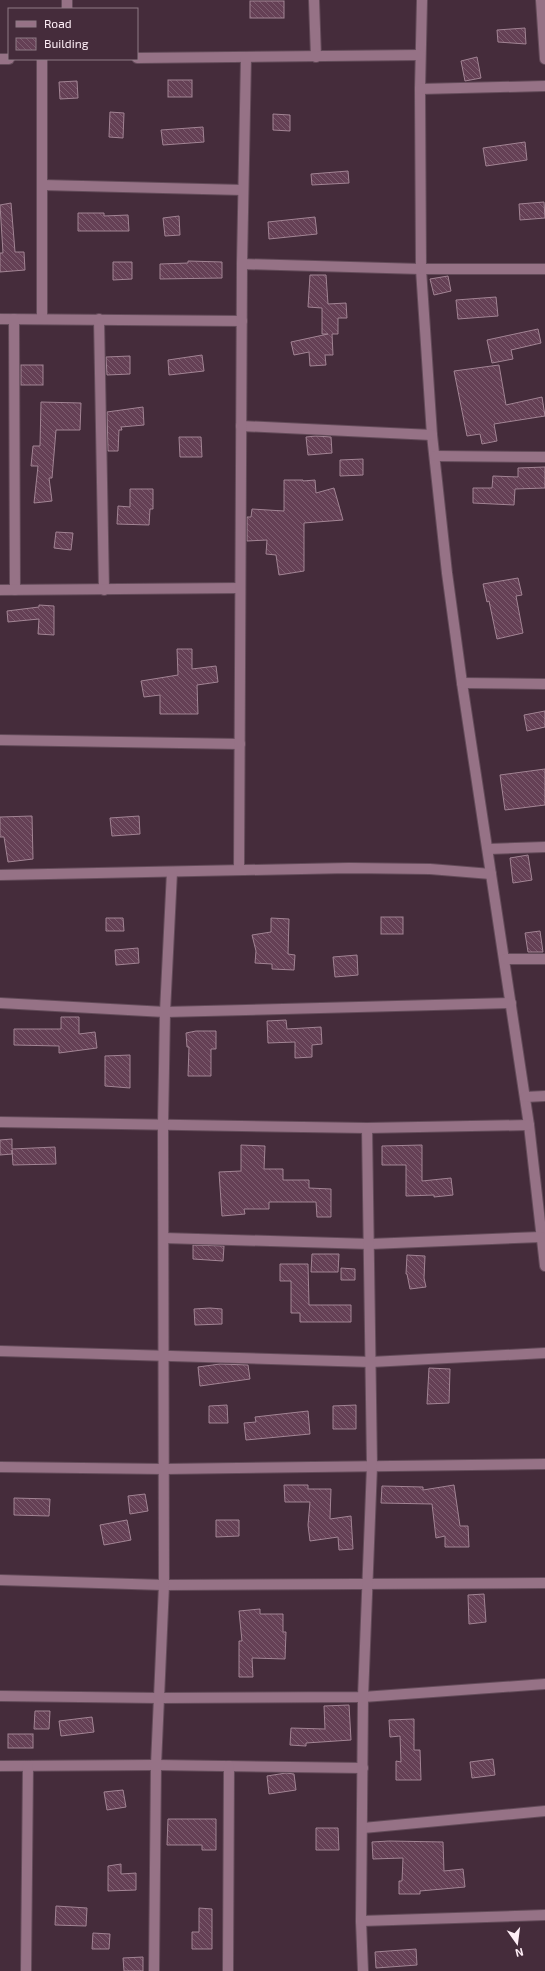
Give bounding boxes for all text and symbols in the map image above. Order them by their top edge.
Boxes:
legend [8,8,138,60]
text: Road [44,16,72,30]
text: Building [44,36,89,50]
north arrow [497,1923,537,1963]
text: N [514,1946,525,1960]

